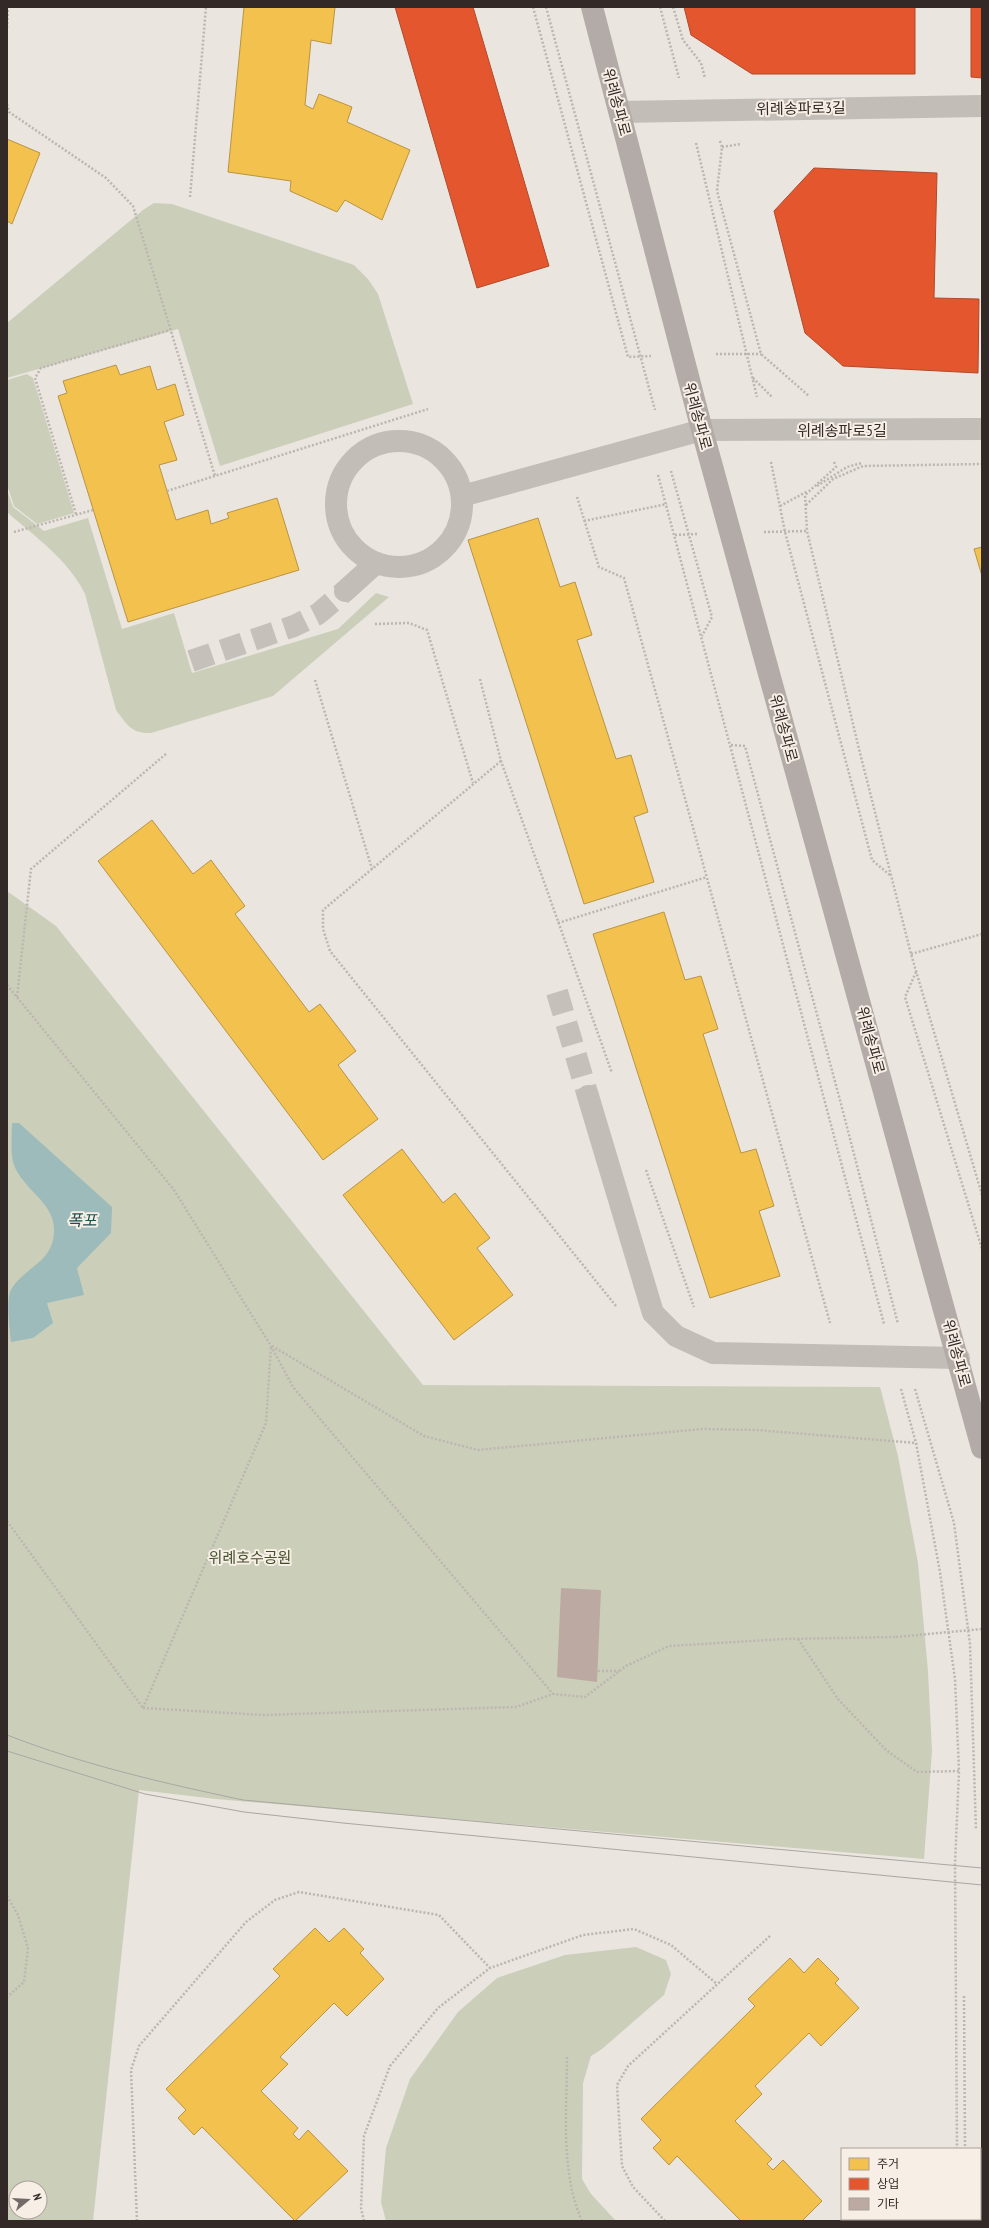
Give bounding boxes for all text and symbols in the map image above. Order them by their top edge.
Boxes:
street label: 위례송파로 [599,66,635,138]
street label: 위례송파로3길 [756,98,846,118]
street label: 위례송파로 [680,380,716,452]
street label: 위례송파로5길 [797,421,887,440]
street label: 위례송파로 [766,692,802,764]
street label: 위례송파로 [853,1004,889,1076]
water label: 폭포 [67,1210,98,1230]
street label: 위례송파로 [939,1317,975,1389]
park label: 위례호수공원 [209,1548,291,1567]
legend [841,2148,981,2220]
text: 주거 [877,2156,899,2171]
text: 상업 [877,2176,899,2191]
north arrow [8,2180,48,2220]
text: N [30,2192,45,2202]
text: 기타 [877,2196,899,2211]

